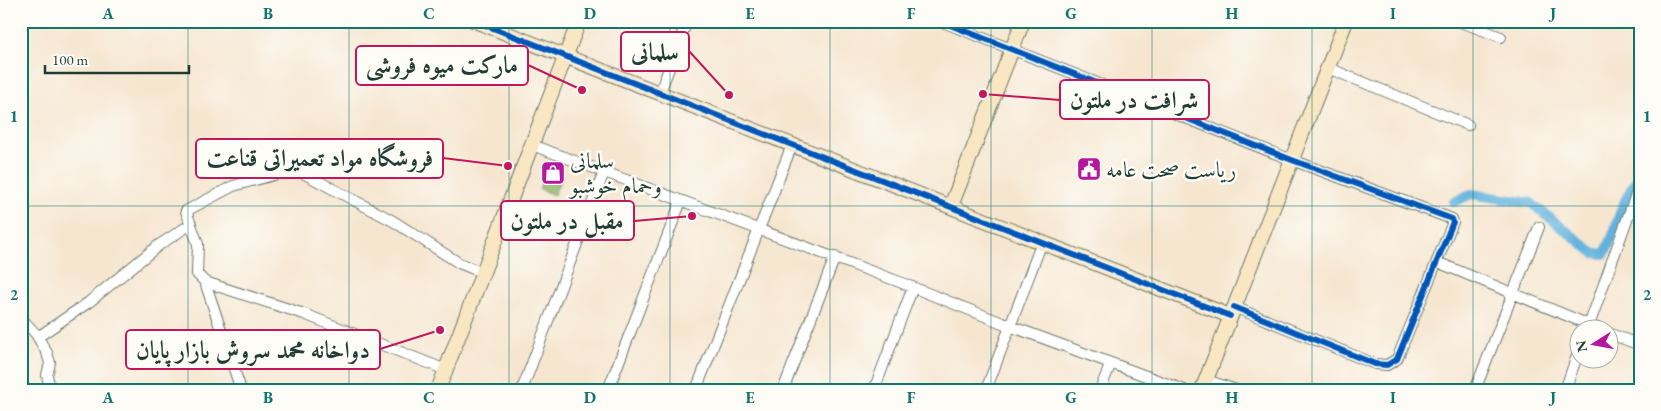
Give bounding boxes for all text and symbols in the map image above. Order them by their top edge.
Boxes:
text: A [101,3,114,24]
text: B [263,3,273,24]
text: C [423,3,435,24]
text: D [584,3,596,24]
text: E [745,3,755,24]
text: F [907,3,916,24]
text: G [1065,3,1077,24]
text: H [1226,3,1239,24]
text: I [1390,3,1396,24]
text: J [1548,3,1556,24]
callout: سلمانی [621,32,689,71]
text: سلمانی [630,36,679,67]
scale bar [45,42,189,74]
callout: مارکت میوه فروشی [356,46,528,85]
text: مارکت میوه فروشی [366,49,518,82]
text: 100 m [52,50,89,69]
callout: شرافت در ملتون [1060,80,1209,119]
text: شرافت در ملتون [1070,84,1198,116]
text: 1 [10,106,18,127]
text: 1 [1643,106,1651,127]
callout: فروشگاه مواد تعمیراتی قناعت [196,139,443,178]
text: فروشگاه مواد تعمیراتی قناعت [207,142,433,173]
place label: سلمانی وحمام خوشبو [568,146,662,205]
place label: ریاست صحت عامه [1106,155,1236,184]
public building icon: ریاست صحت عامه [1076,156,1102,182]
shop icon: سلمانی وحمام خوشبو [540,160,566,186]
callout: مقبل در ملتون [501,201,634,240]
text: مقبل در ملتون [510,205,624,238]
text: 2 [10,284,19,305]
text: 2 [1643,284,1652,305]
north arrow [1568,318,1618,368]
callout: دواخانه محمد سروش بازار پایان [126,330,380,369]
text: دواخانه محمد سروش بازار پایان [136,334,370,368]
text: N [1571,339,1591,354]
text: A [101,387,114,408]
text: B [263,387,273,408]
text: C [423,387,435,408]
text: D [584,387,596,408]
text: E [745,387,755,408]
text: F [907,387,916,408]
text: G [1065,387,1077,408]
text: H [1226,387,1239,408]
text: I [1390,387,1396,408]
text: J [1548,387,1556,408]

